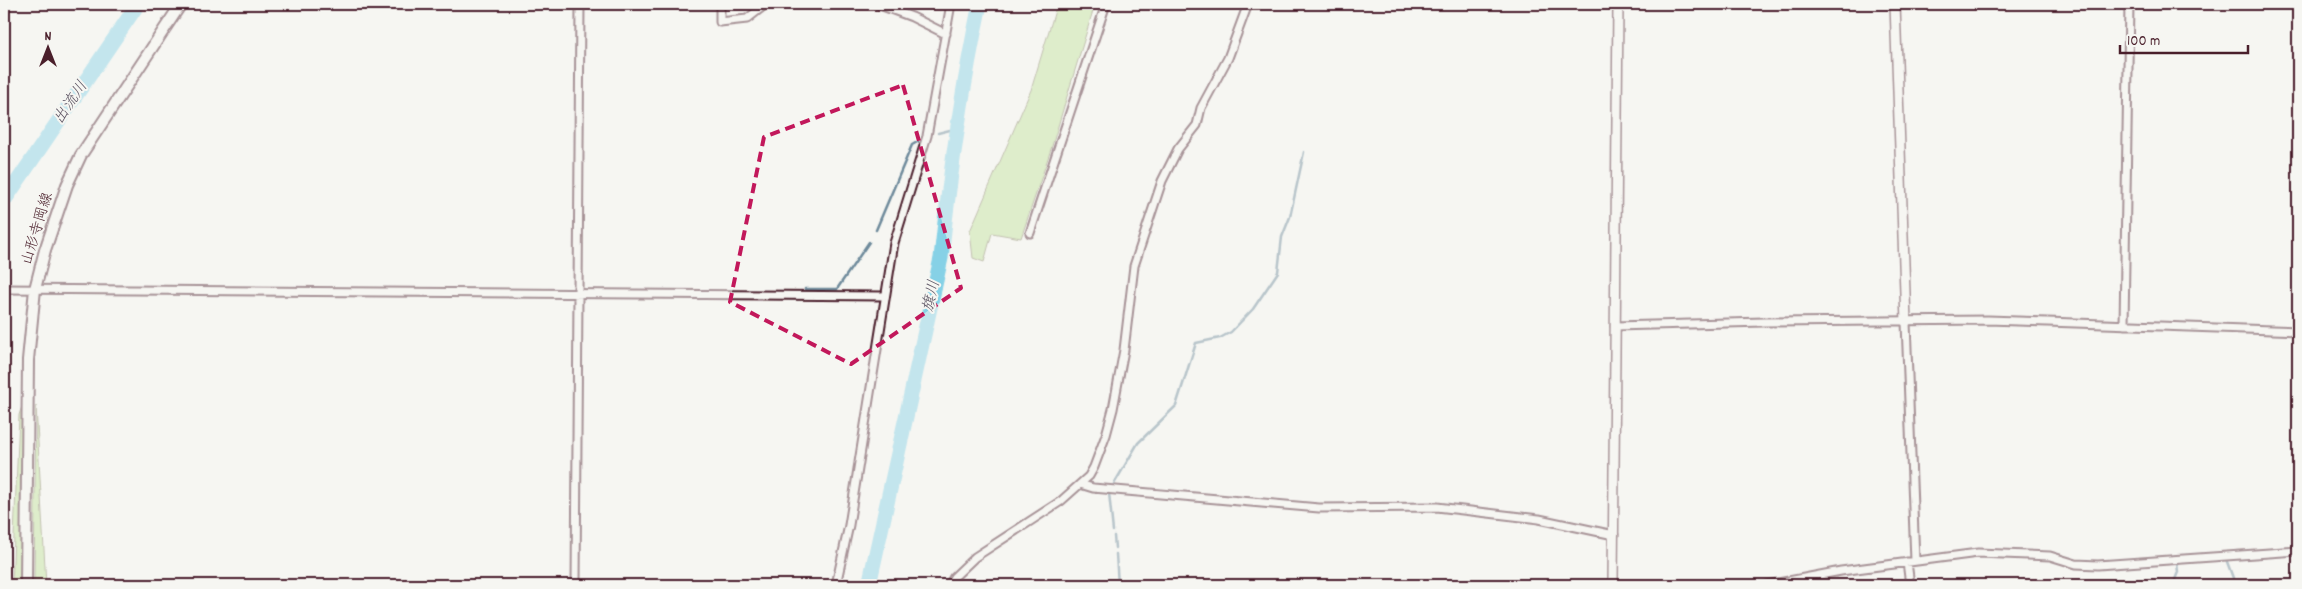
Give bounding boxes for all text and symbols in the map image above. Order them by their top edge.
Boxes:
north arrow [22,22,72,72]
scale bar [2120,22,2247,54]
text: N [45,27,52,47]
text: 100 m [2127,31,2160,53]
water label: 出流川 [48,77,94,129]
street label: 山形寺岡線 [17,190,59,268]
water label: 旗川 [917,278,947,314]

